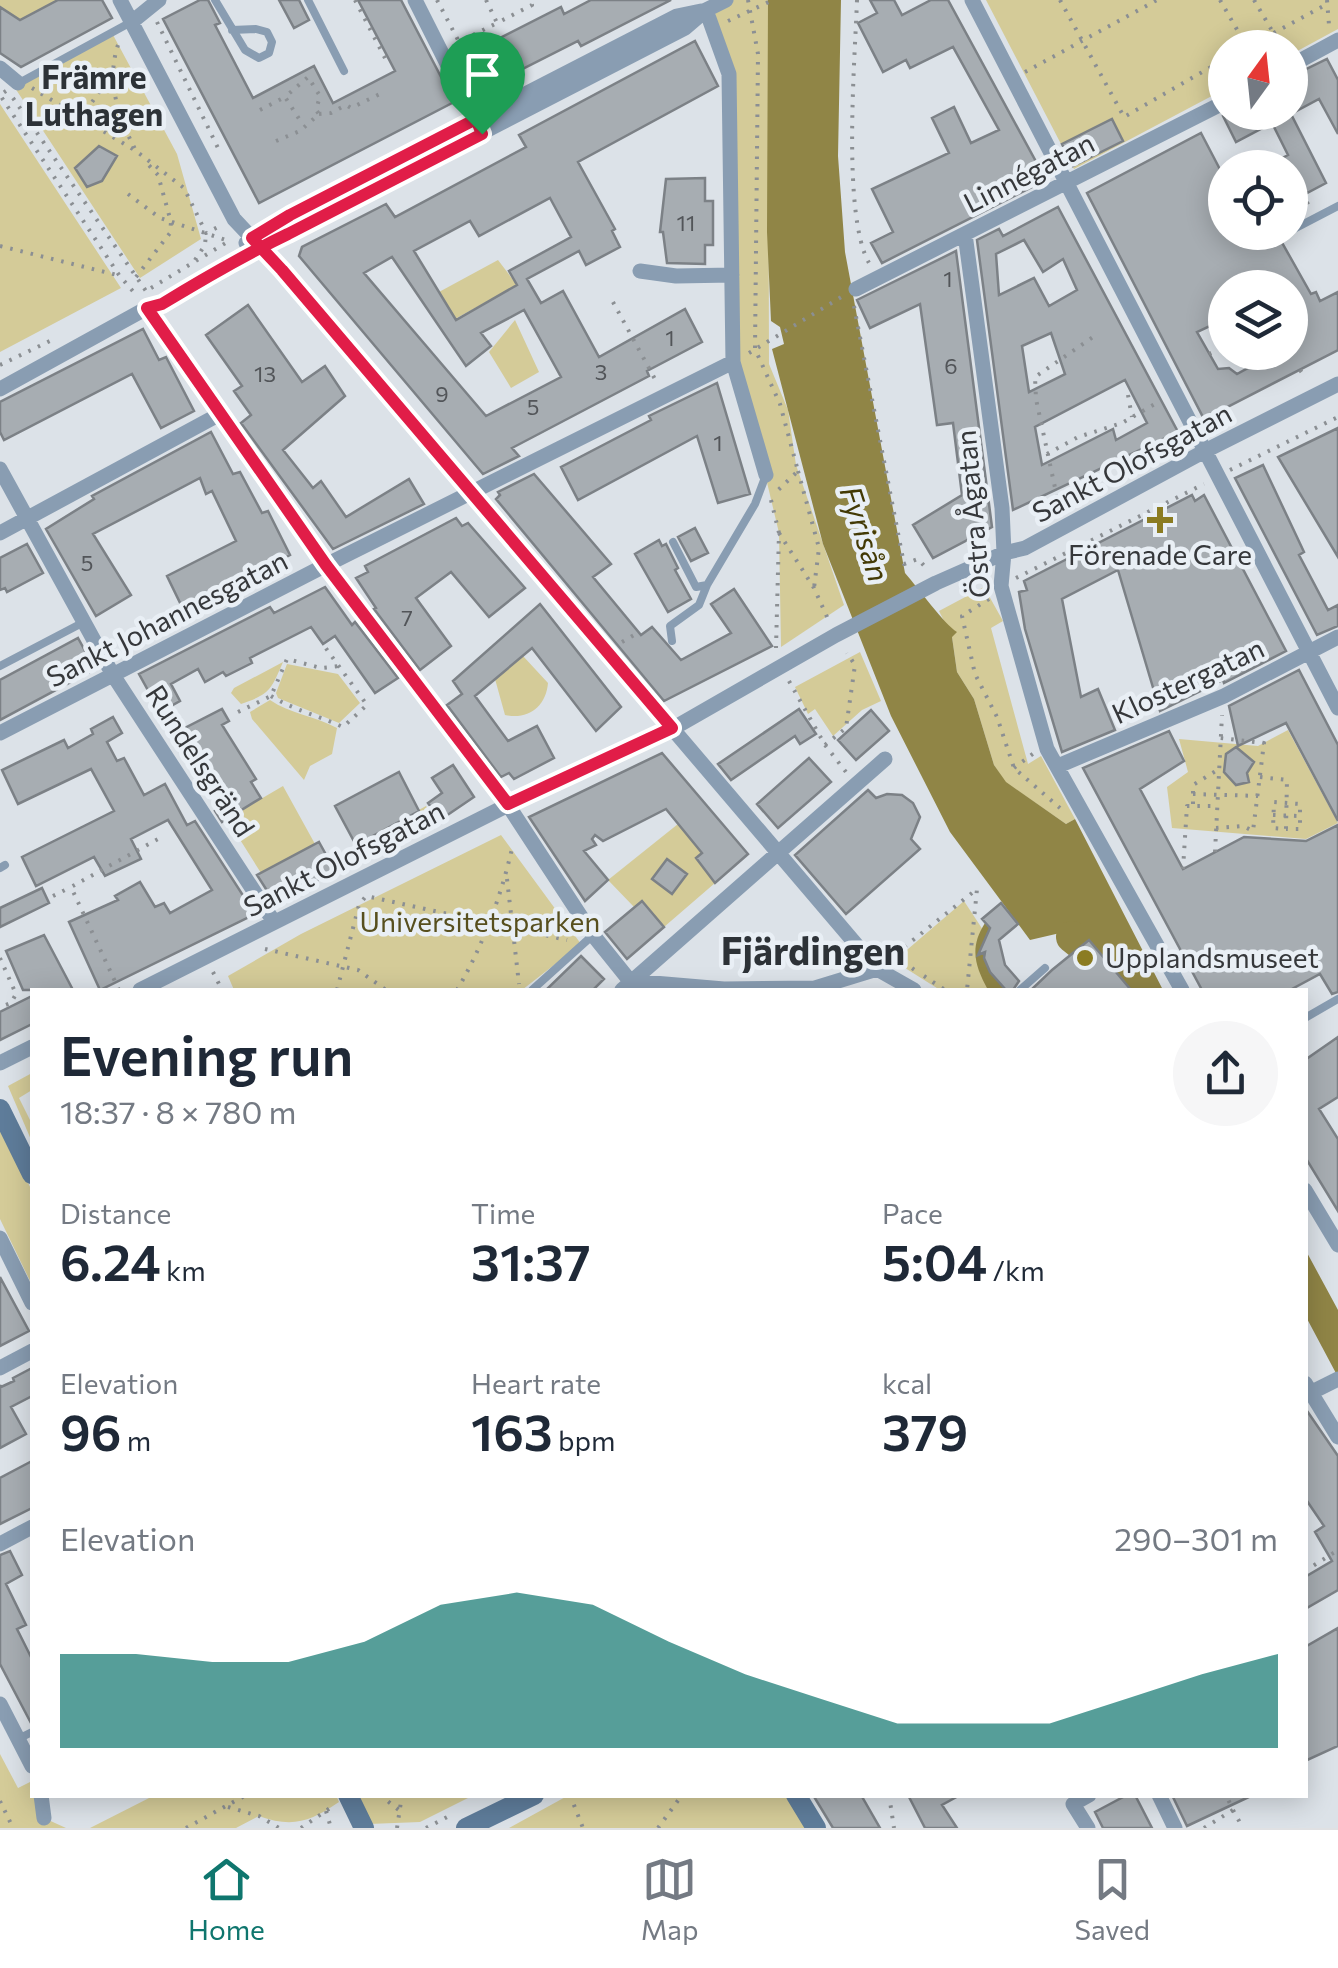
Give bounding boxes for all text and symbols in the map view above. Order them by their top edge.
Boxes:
north arrow [1208,30,1308,130]
map controls [1208,30,1308,370]
pin [440,32,525,135]
icon: arrive [455,47,510,102]
district label: Främre Luthagen [25,56,163,133]
street label: Linnégatan [958,125,1099,219]
button: locate [1208,150,1308,250]
house number: 11 [677,209,695,236]
house number: 1 [943,265,953,292]
button: layers [1208,270,1308,370]
house number: 1 [665,324,675,351]
house number: 6 [944,352,958,379]
house number: 3 [595,358,607,385]
house number: 13 [254,360,276,387]
house number: 9 [435,380,449,407]
house number: 5 [527,393,539,420]
street label: Sankt Olofsgatan [1026,395,1237,529]
house number: 1 [713,429,723,456]
street label: Östra Ågatan [948,429,996,599]
water label: Fyrisån [834,481,899,586]
marker: Förenade Care [1147,507,1173,533]
place label: Förenade Care [1068,537,1252,571]
street label: Sankt Johannesgatan [40,543,293,694]
house number: 5 [81,549,93,576]
house number: 7 [401,604,413,631]
street label: Klostergatan [1106,630,1269,730]
street label: Rundelsgränd [139,678,262,843]
street label: Sankt Olofsgatan [237,793,450,923]
park label: Universitetsparken [360,904,600,938]
district label: Fjärdingen [721,926,905,973]
place label: Upplandsmuseet [1105,940,1319,974]
marker: Upplandsmuseet [1074,947,1096,969]
text: Evening run [60,1020,353,1087]
button: share [1173,1021,1278,1126]
text: 18:37 · 8 × 780 m [60,1091,296,1131]
text: Distance [60,1196,171,1230]
text: Time [471,1196,535,1230]
text: Pace [882,1196,943,1230]
text: 6.24 [60,1230,161,1291]
text: 31:37 [471,1230,591,1291]
text: 5:04 [882,1230,987,1291]
text: km [161,1253,206,1287]
text: /km [987,1253,1045,1287]
text: Elevation [60,1366,178,1400]
text: Heart rate [471,1366,601,1400]
text: kcal [882,1366,932,1400]
text: 96 [60,1400,121,1461]
text: 163 [471,1400,553,1461]
text: 379 [882,1400,968,1461]
text: m [121,1423,151,1457]
text: bpm [553,1423,616,1457]
text: Elevation [60,1518,195,1558]
text: 290–301 m [1114,1518,1278,1558]
tab: Home [188,1852,265,1946]
tab: Map [641,1852,699,1946]
tab: Saved [1074,1852,1150,1946]

